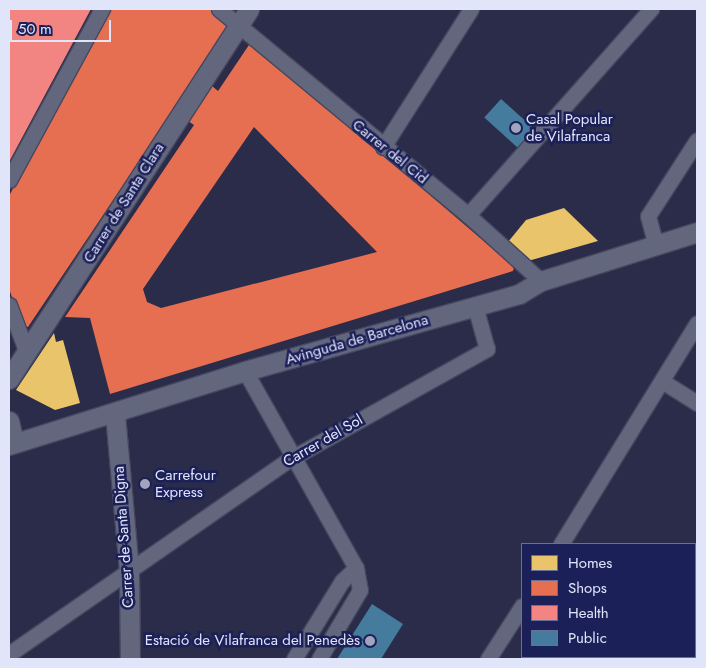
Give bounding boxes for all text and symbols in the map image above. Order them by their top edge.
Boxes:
scale bar [12,10,114,42]
text: 50 m [18,18,52,40]
place label: Casal Popular de Vilafranca [526,110,613,145]
street label: Carrer del Cid [349,116,431,188]
marker: Casal Popular de Vilafranca [510,122,522,134]
street label: Carrer de Santa Clara [80,140,168,266]
street label: Avinguda de Barcelona [284,311,430,369]
street label: Carrer del Sol [280,411,366,471]
street label: Carrer de Santa Digna [110,466,138,608]
place label: Carrefour Express [155,466,216,501]
marker: Carrefour Express [139,478,151,490]
legend [521,543,696,658]
text: Homes [568,552,612,574]
text: Shops [568,577,607,599]
text: Health [568,602,609,624]
text: Public [568,627,607,649]
place label: Estació de Vilafranca del Penedès [145,632,360,650]
marker: Estació de Vilafranca del Penedès [364,635,376,647]

